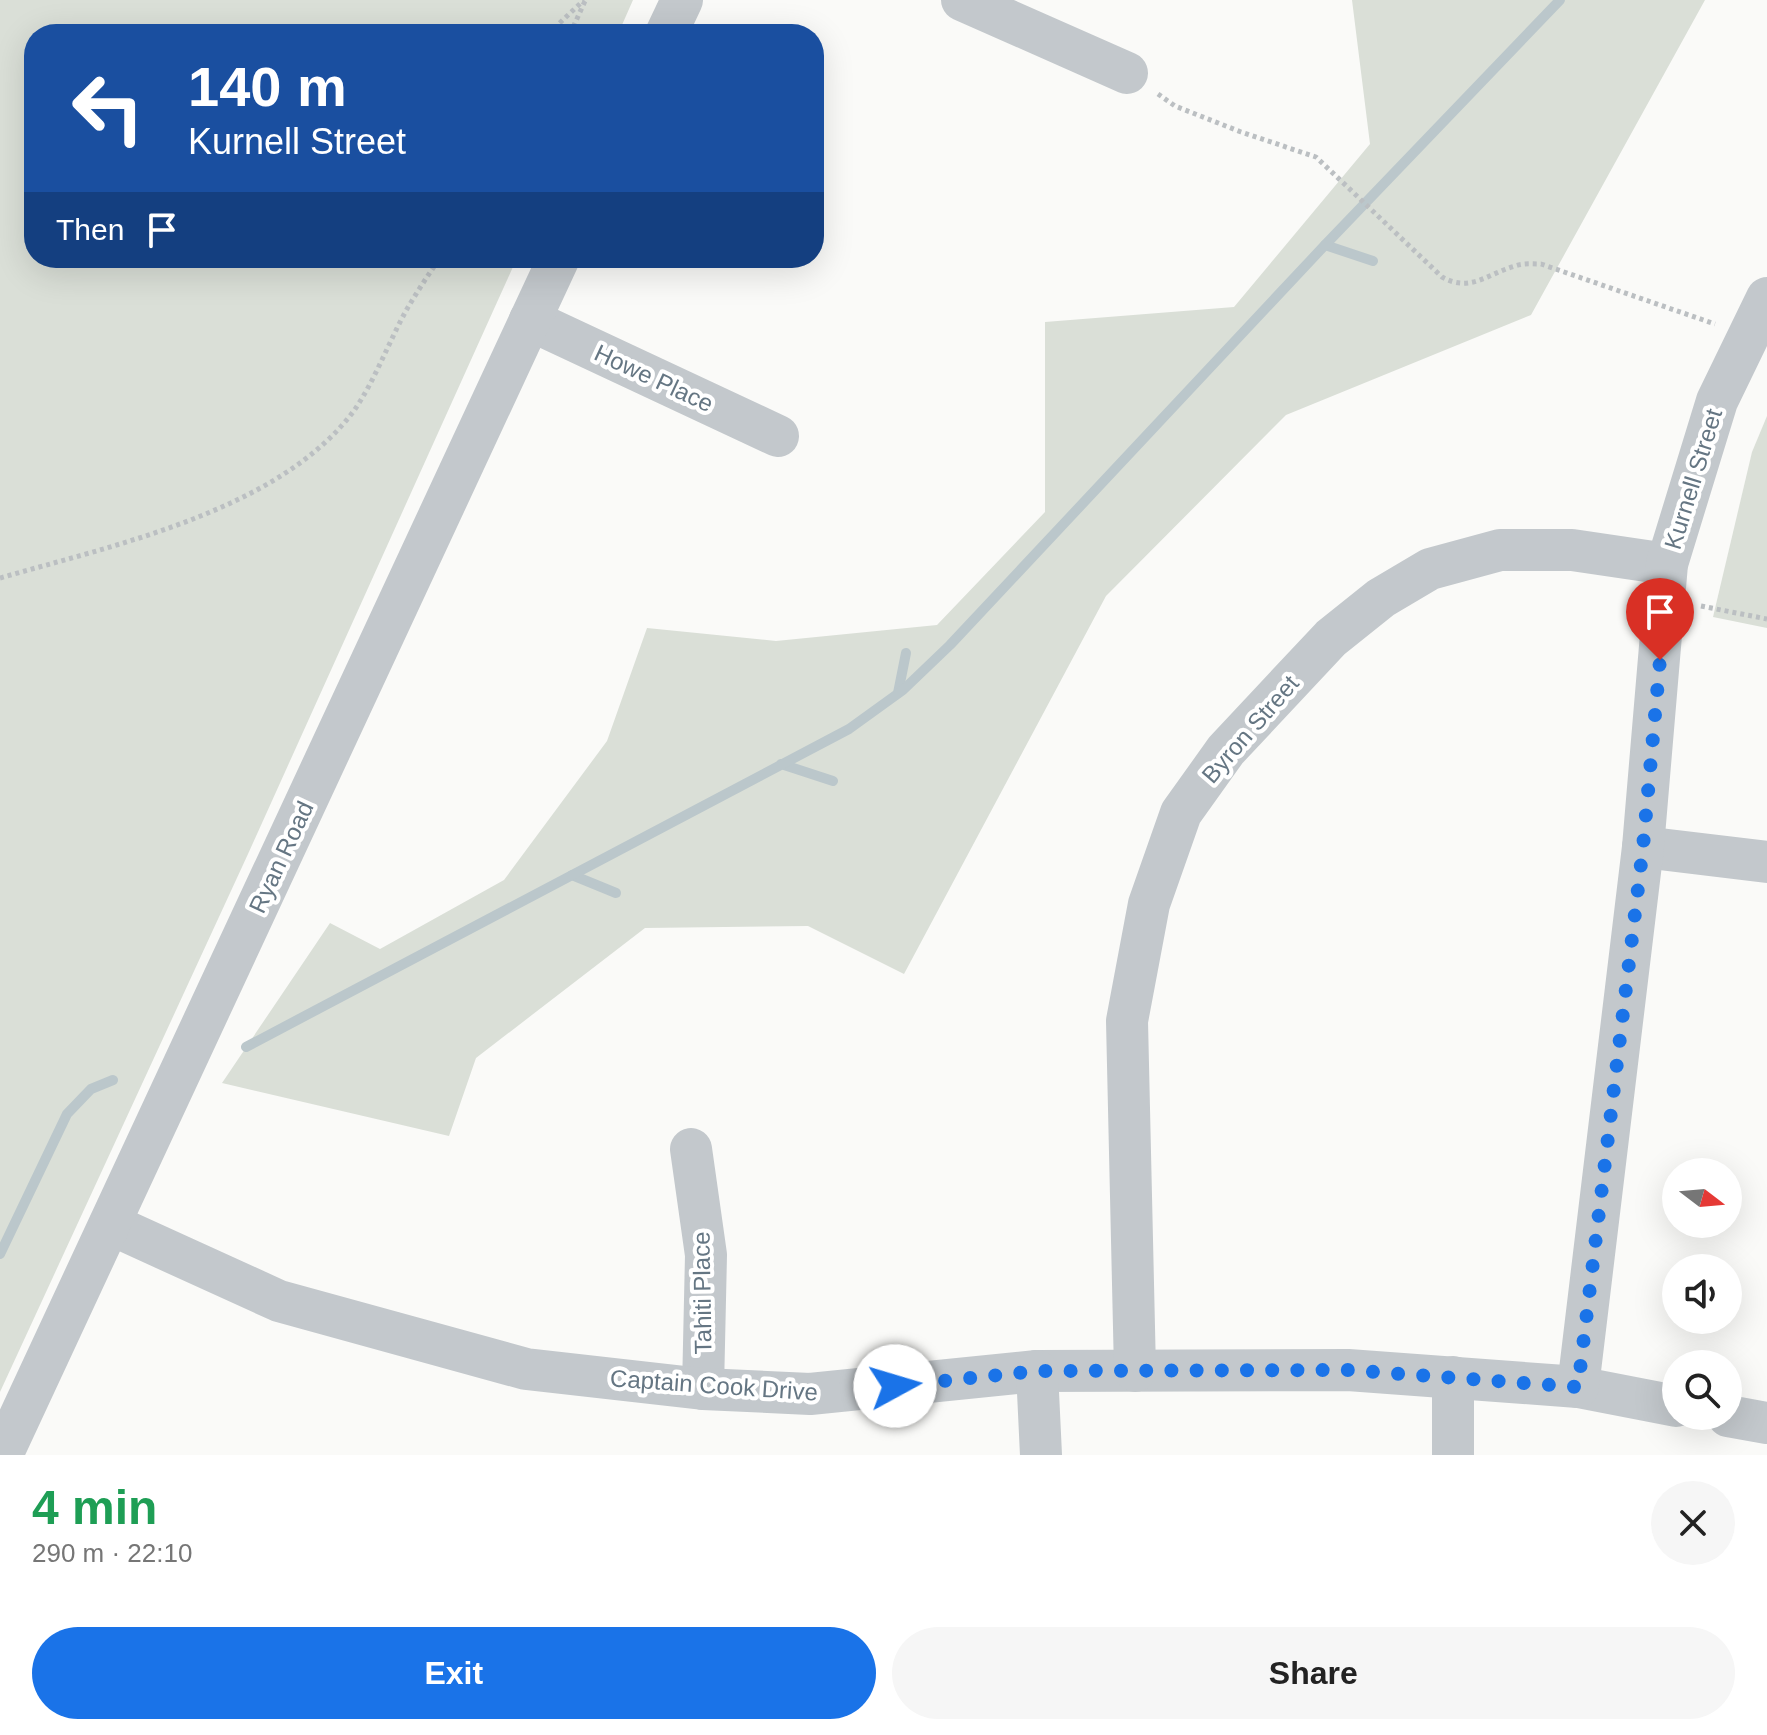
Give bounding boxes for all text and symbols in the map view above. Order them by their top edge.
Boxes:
text: 140 m [188,55,347,118]
icon: left [56,56,160,160]
text: Kurnell Street [188,121,406,162]
icon: arrive [140,208,184,252]
text: Then [56,213,124,246]
street label: Howe Place [590,339,718,417]
street label: Kurnell Street [1659,405,1727,552]
pin [1626,578,1694,660]
icon: arrive [1638,590,1682,634]
street label: Byron Street [1196,670,1304,788]
street label: Ryan Road [243,797,319,917]
north arrow [1662,1158,1742,1238]
map controls [1662,1158,1742,1430]
street label: Tahiti Place [687,1231,717,1355]
button: sound [1662,1254,1742,1334]
position arrow [853,1344,937,1428]
button: search [1662,1350,1742,1430]
street label: Captain Cook Drive [609,1364,819,1406]
text: 4 min [32,1481,157,1534]
button: close [1651,1481,1735,1565]
text: 290 m · 22:10 [32,1538,192,1568]
button: Exit [32,1627,876,1719]
button: Share [892,1627,1735,1719]

